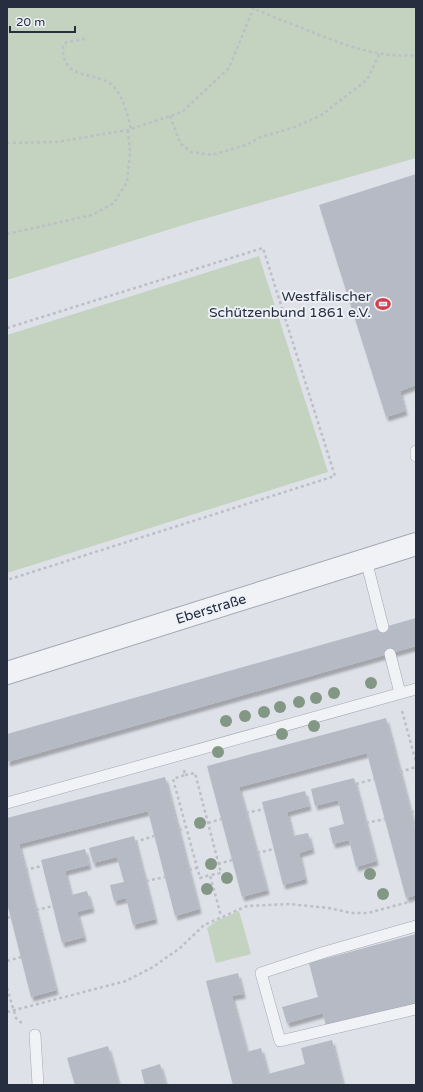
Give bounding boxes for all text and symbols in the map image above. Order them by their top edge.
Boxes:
scale bar [10,8,75,34]
text: 20 m [16,15,45,29]
place label: Westfälischer Schützenbund 1861 e.V. [209,288,372,321]
sports icon: Westfälischer Schützenbund 1861 e.V. [374,295,392,313]
street label: Eberstraße [174,590,248,628]

